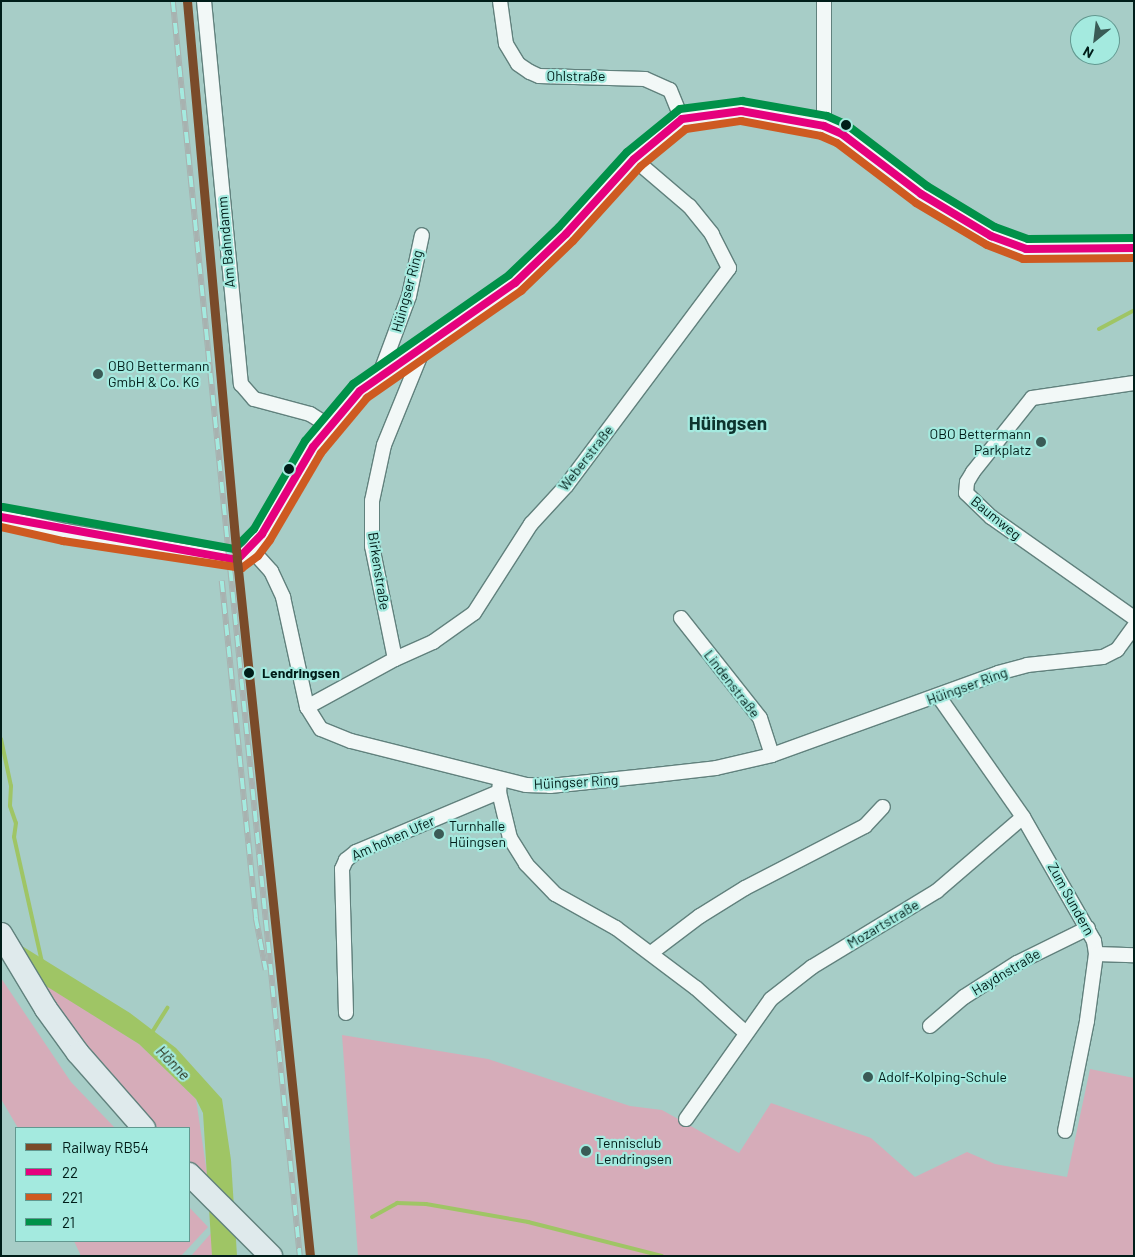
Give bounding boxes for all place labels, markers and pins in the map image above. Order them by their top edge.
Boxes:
unlabelled marker [841,120,851,130]
place label: OBO Bettermann GmbH & Co. KG [108,358,209,391]
marker: OBO Bettermann GmbH & Co. KG [92,368,104,380]
place label: OBO Bettermann Parkplatz [930,426,1031,458]
marker: OBO Bettermann Parkplatz [1035,436,1047,448]
unlabelled marker [284,464,294,474]
marker: Lendringsen [240,664,258,682]
place label: Lendringsen [262,665,340,681]
place label: Turnhalle Hüingsen [449,818,506,850]
marker: Turnhalle Hüingsen [433,828,445,840]
place label: Adolf-Kolping-Schule [878,1069,1007,1085]
marker: Adolf-Kolping-Schule [862,1071,874,1083]
place label: Tennisclub Lendringsen [596,1135,672,1168]
marker: Tennisclub Lendringsen [580,1145,592,1157]

